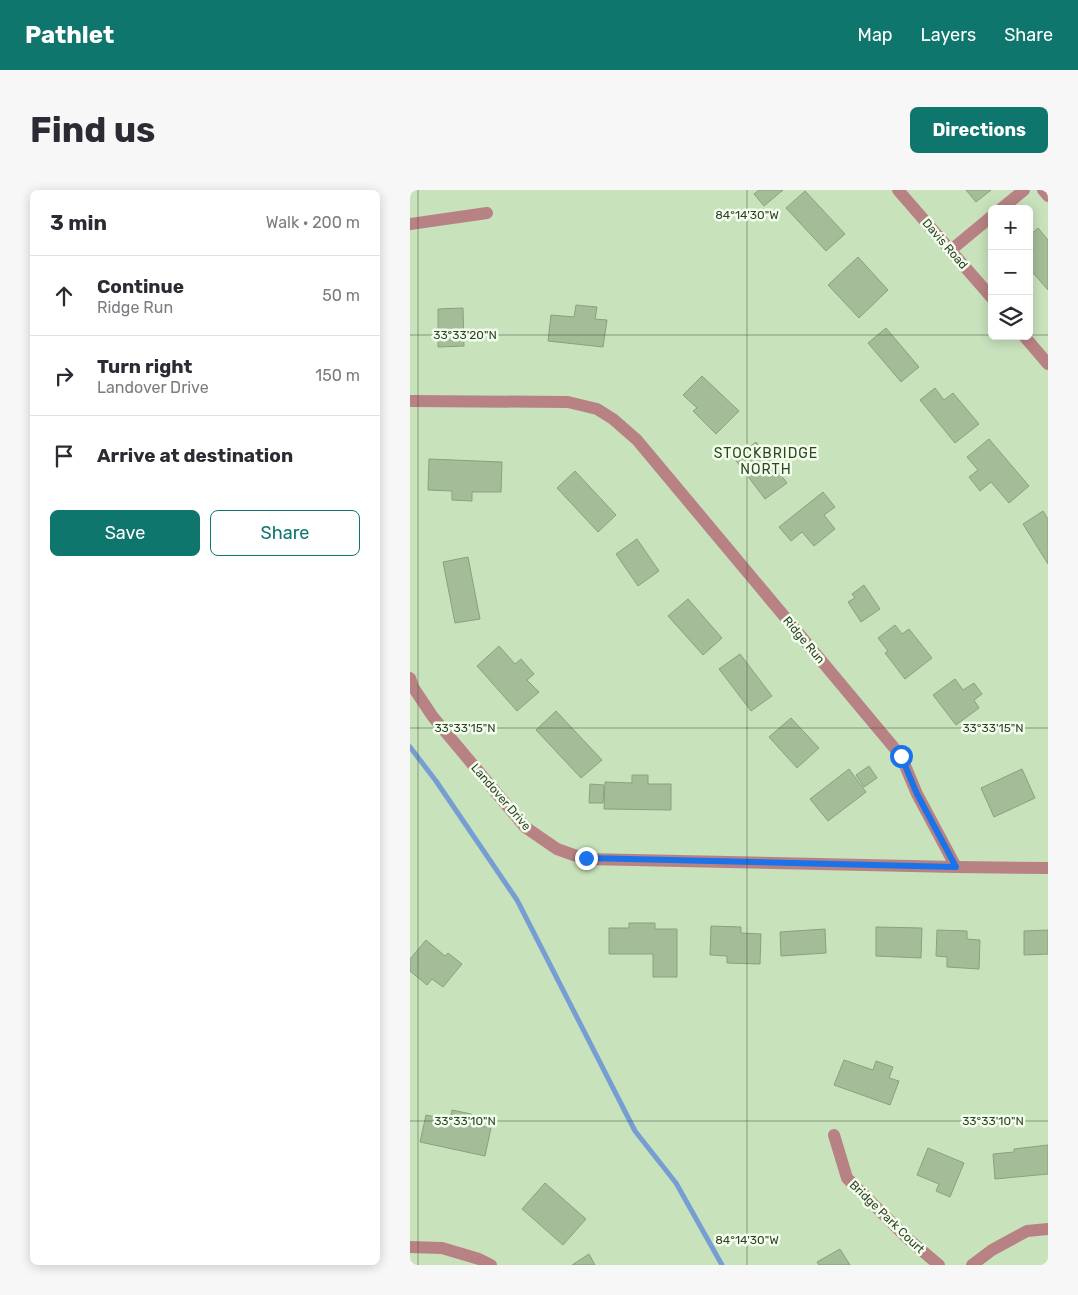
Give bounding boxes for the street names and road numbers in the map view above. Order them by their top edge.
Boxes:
street label: Davis Road [919,216,971,272]
street label: Ridge Run [780,614,828,666]
street label: Landover Drive [468,761,534,833]
street label: Bridge Park Court [847,1178,928,1256]

